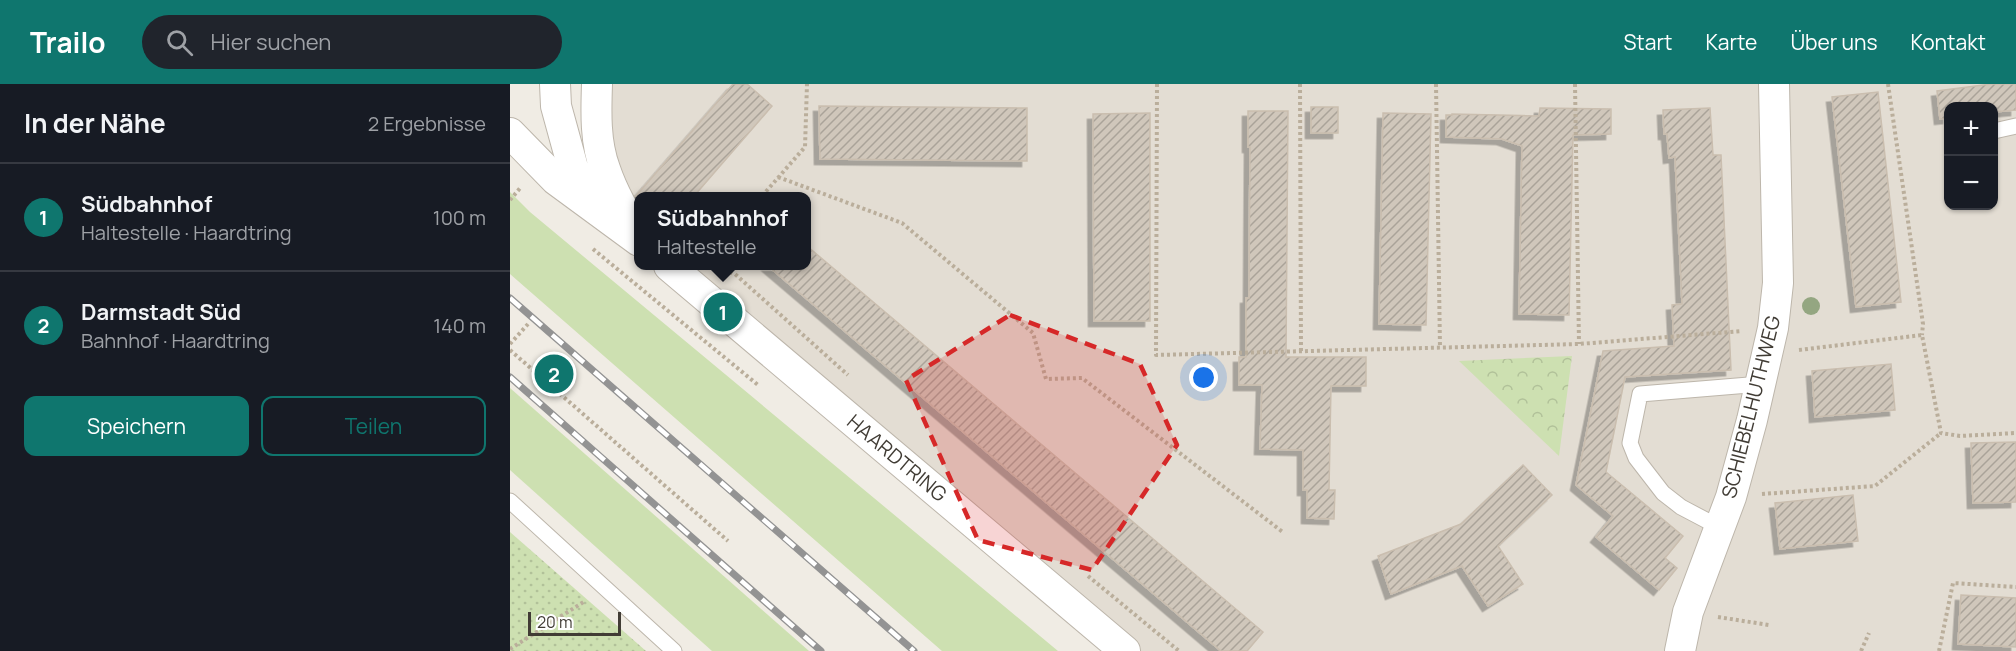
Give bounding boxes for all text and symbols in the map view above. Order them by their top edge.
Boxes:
search box [142,15,562,69]
text: Trailo [30,23,106,61]
icon: search [163,26,196,59]
text: Hier suchen [211,27,331,57]
text: Start [1623,28,1672,56]
text: Karte [1705,28,1757,56]
text: Über uns [1790,28,1878,56]
text: Kontakt [1911,28,1986,56]
map controls [1944,102,1998,210]
button: + [1944,102,1998,156]
text: In der Nähe [24,105,166,141]
text: 2 Ergebnisse [368,110,486,137]
button: − [1944,156,1998,210]
text: Südbahnhof [81,189,212,219]
popup [634,192,811,270]
text: Südbahnhof [657,203,788,233]
text: 1 [39,204,48,231]
text: 100 m [433,204,486,231]
text: Haltestelle · Haardtring [81,219,292,246]
text: Haltestelle [657,233,757,260]
pin: 1 [704,290,742,334]
text: Darmstadt Süd [81,297,241,327]
text: 2 [38,312,49,339]
text: 140 m [433,312,486,339]
street label: SCHIEBELHUTHWEG [1715,313,1786,501]
text: Bahnhof · Haardtring [81,327,270,354]
pin: 2 [534,352,573,396]
your location [1189,363,1218,392]
button: Speichern [24,396,249,456]
button: Teilen [261,396,486,456]
street label: HAARDTRING [842,408,953,507]
scale bar [528,609,621,636]
text: 20 m [537,611,573,633]

